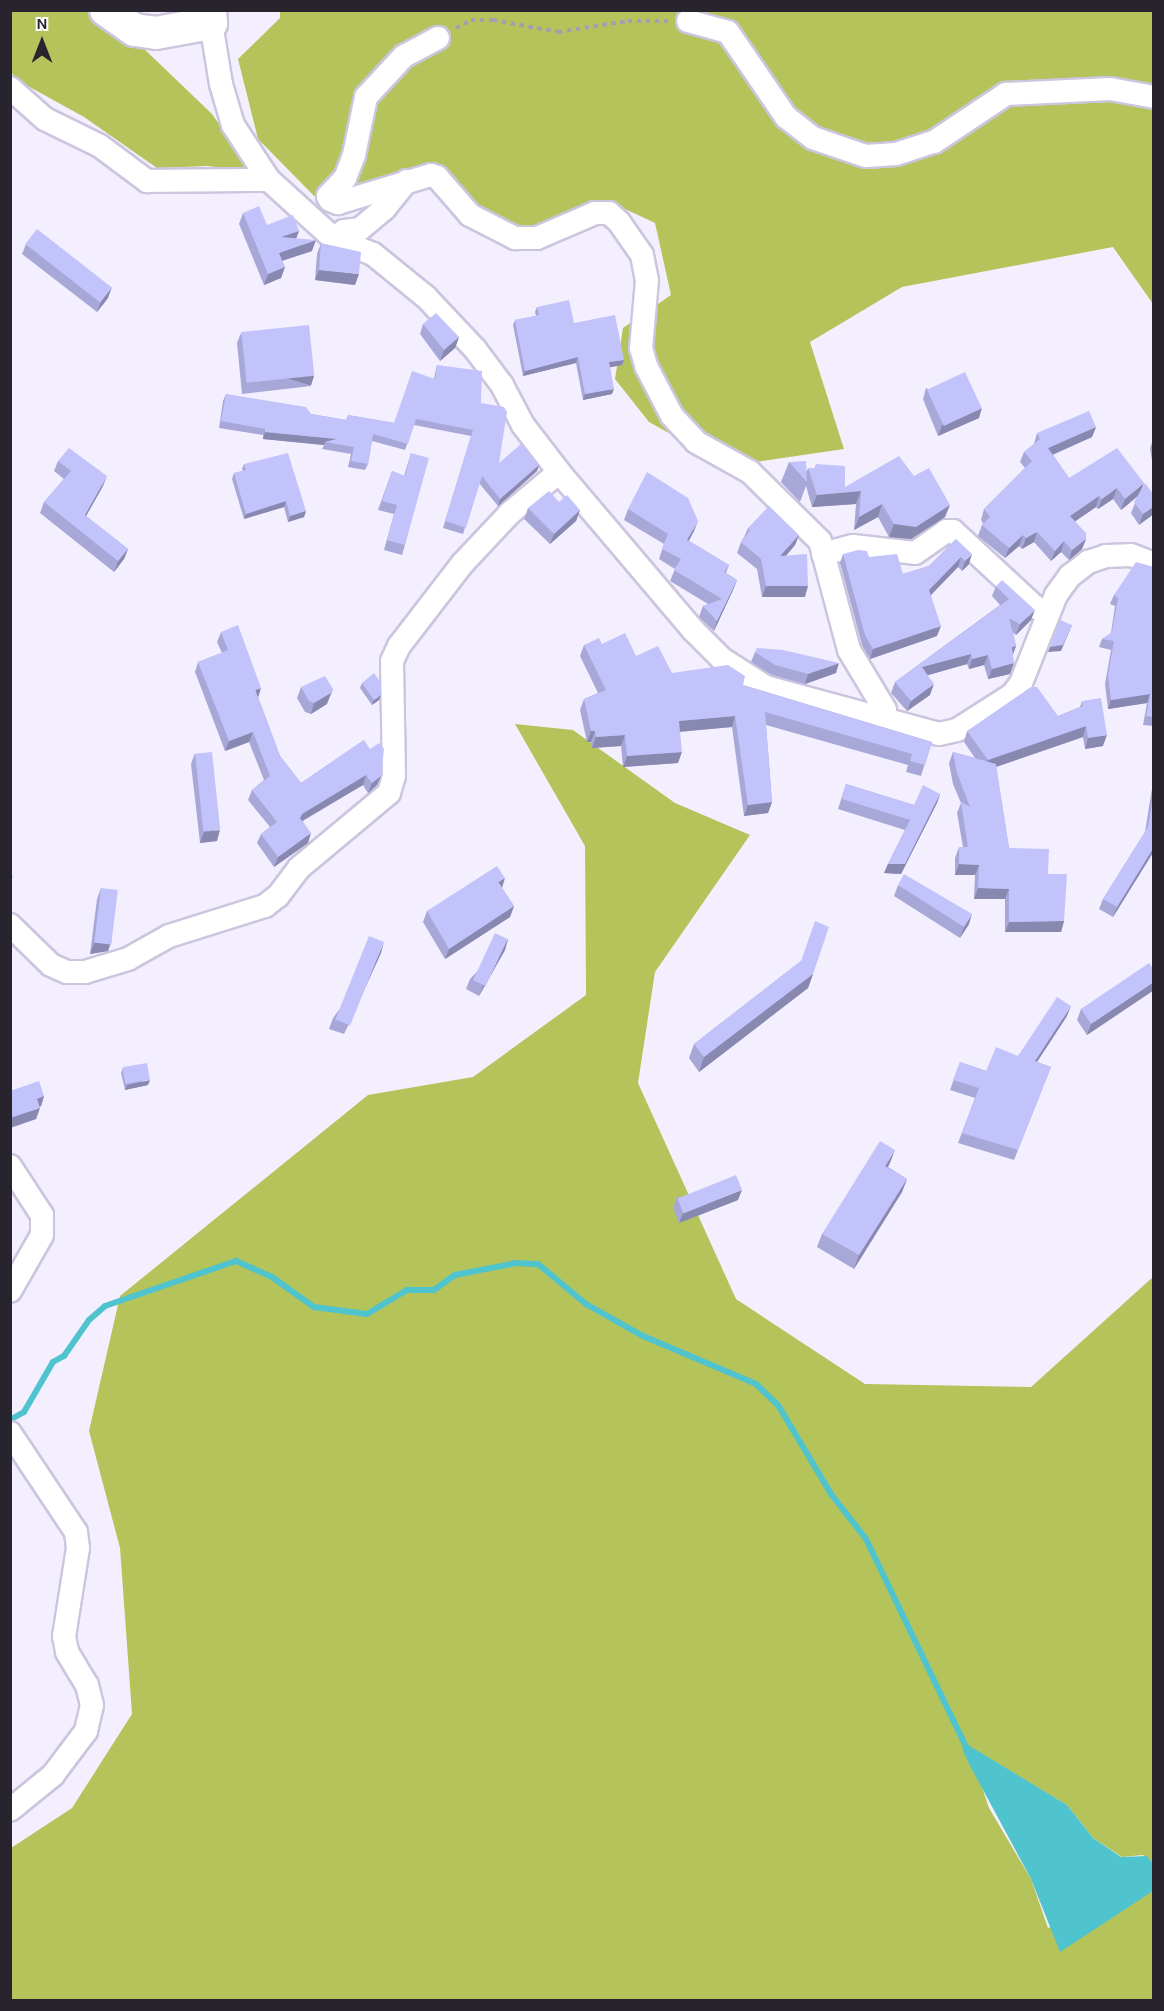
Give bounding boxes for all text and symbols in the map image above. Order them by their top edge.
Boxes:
north arrow [12,12,72,72]
text: N [36,14,48,33]

